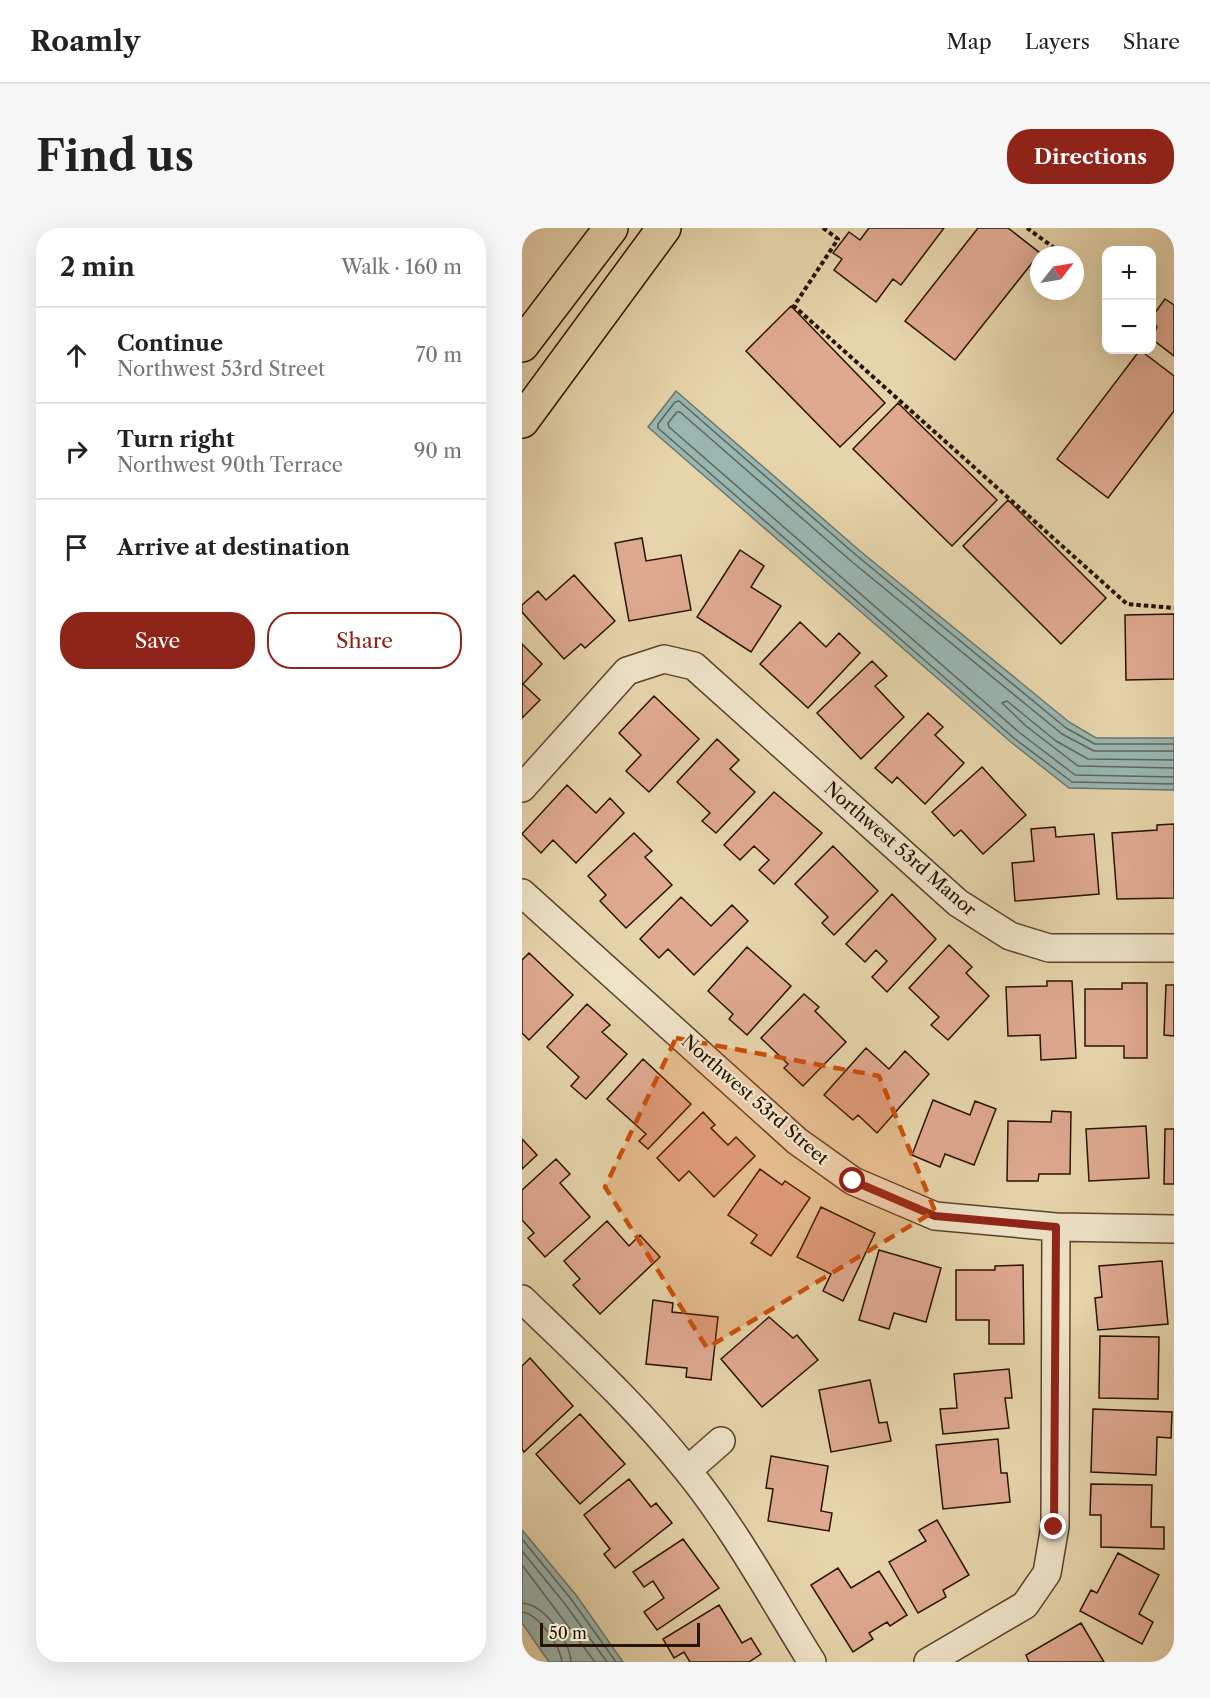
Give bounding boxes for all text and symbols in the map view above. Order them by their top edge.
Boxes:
text: Roamly [30,24,140,58]
text: Map [947,29,992,54]
text: Layers [1025,29,1090,54]
text: Share [1123,29,1180,54]
button: Directions [1007,129,1174,184]
text: Find us [36,130,194,182]
north arrow [1030,246,1084,300]
map controls [1102,246,1156,354]
button: + [1102,246,1156,300]
text: 2 min [60,251,135,283]
text: Walk · 160 m [341,255,462,279]
button: − [1102,300,1156,354]
text: Continue [117,330,223,357]
icon: ahead [60,339,93,372]
text: 70 m [416,343,462,367]
text: Northwest 53rd Street [117,357,325,381]
text: Turn right [117,426,235,453]
icon: right [60,435,93,468]
text: 90 m [414,439,462,463]
text: Northwest 90th Terrace [117,453,343,477]
icon: arrive [60,531,93,564]
text: Arrive at destination [117,534,350,561]
button: Save [60,612,255,669]
button: Share [267,612,462,669]
street label: Northwest 53rd Manor [820,777,981,921]
street label: Northwest 53rd Street [677,1030,833,1170]
route start [839,1167,865,1193]
route end [1040,1513,1066,1539]
scale bar [540,1620,700,1648]
text: 50 m [549,1623,587,1643]

